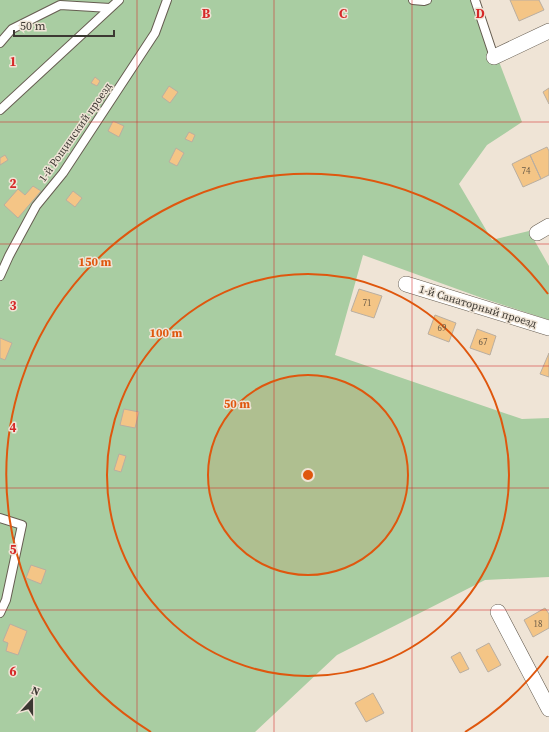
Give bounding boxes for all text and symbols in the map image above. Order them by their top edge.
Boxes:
text: B [202,5,211,22]
text: C [339,5,347,22]
text: D [475,5,485,22]
scale bar [14,12,114,38]
text: 50 m [20,18,46,34]
text: 1 [9,53,17,70]
street label: 1-й Рощинский проезд [35,80,115,185]
house number: 74 [521,165,531,177]
text: 2 [9,175,17,192]
text: 150 m [79,254,112,270]
street label: 1-й Санаторный проезд [417,281,539,332]
text: 3 [9,297,17,314]
house number: 71 [362,297,372,309]
house number: 69 [437,322,447,334]
text: 100 m [150,325,183,341]
house number: 67 [478,336,488,348]
text: 50 m [224,396,250,412]
text: 4 [9,419,17,436]
centre of rings [301,468,315,482]
text: 5 [9,541,17,558]
house number: 18 [533,618,543,630]
text: 6 [9,663,17,680]
north arrow [12,680,52,720]
text: N [29,683,42,700]

